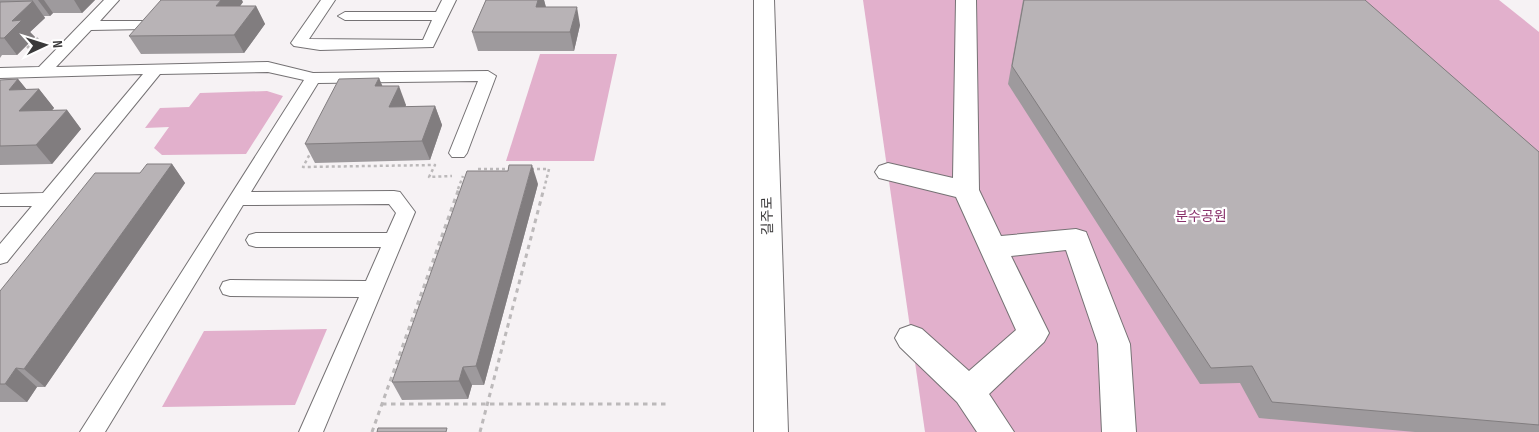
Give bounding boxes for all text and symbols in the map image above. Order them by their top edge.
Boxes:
north arrow [20,20,70,70]
text: N [49,40,66,48]
street label: 길주로 [759,196,776,235]
park label: 분수공원 [1175,208,1227,225]

